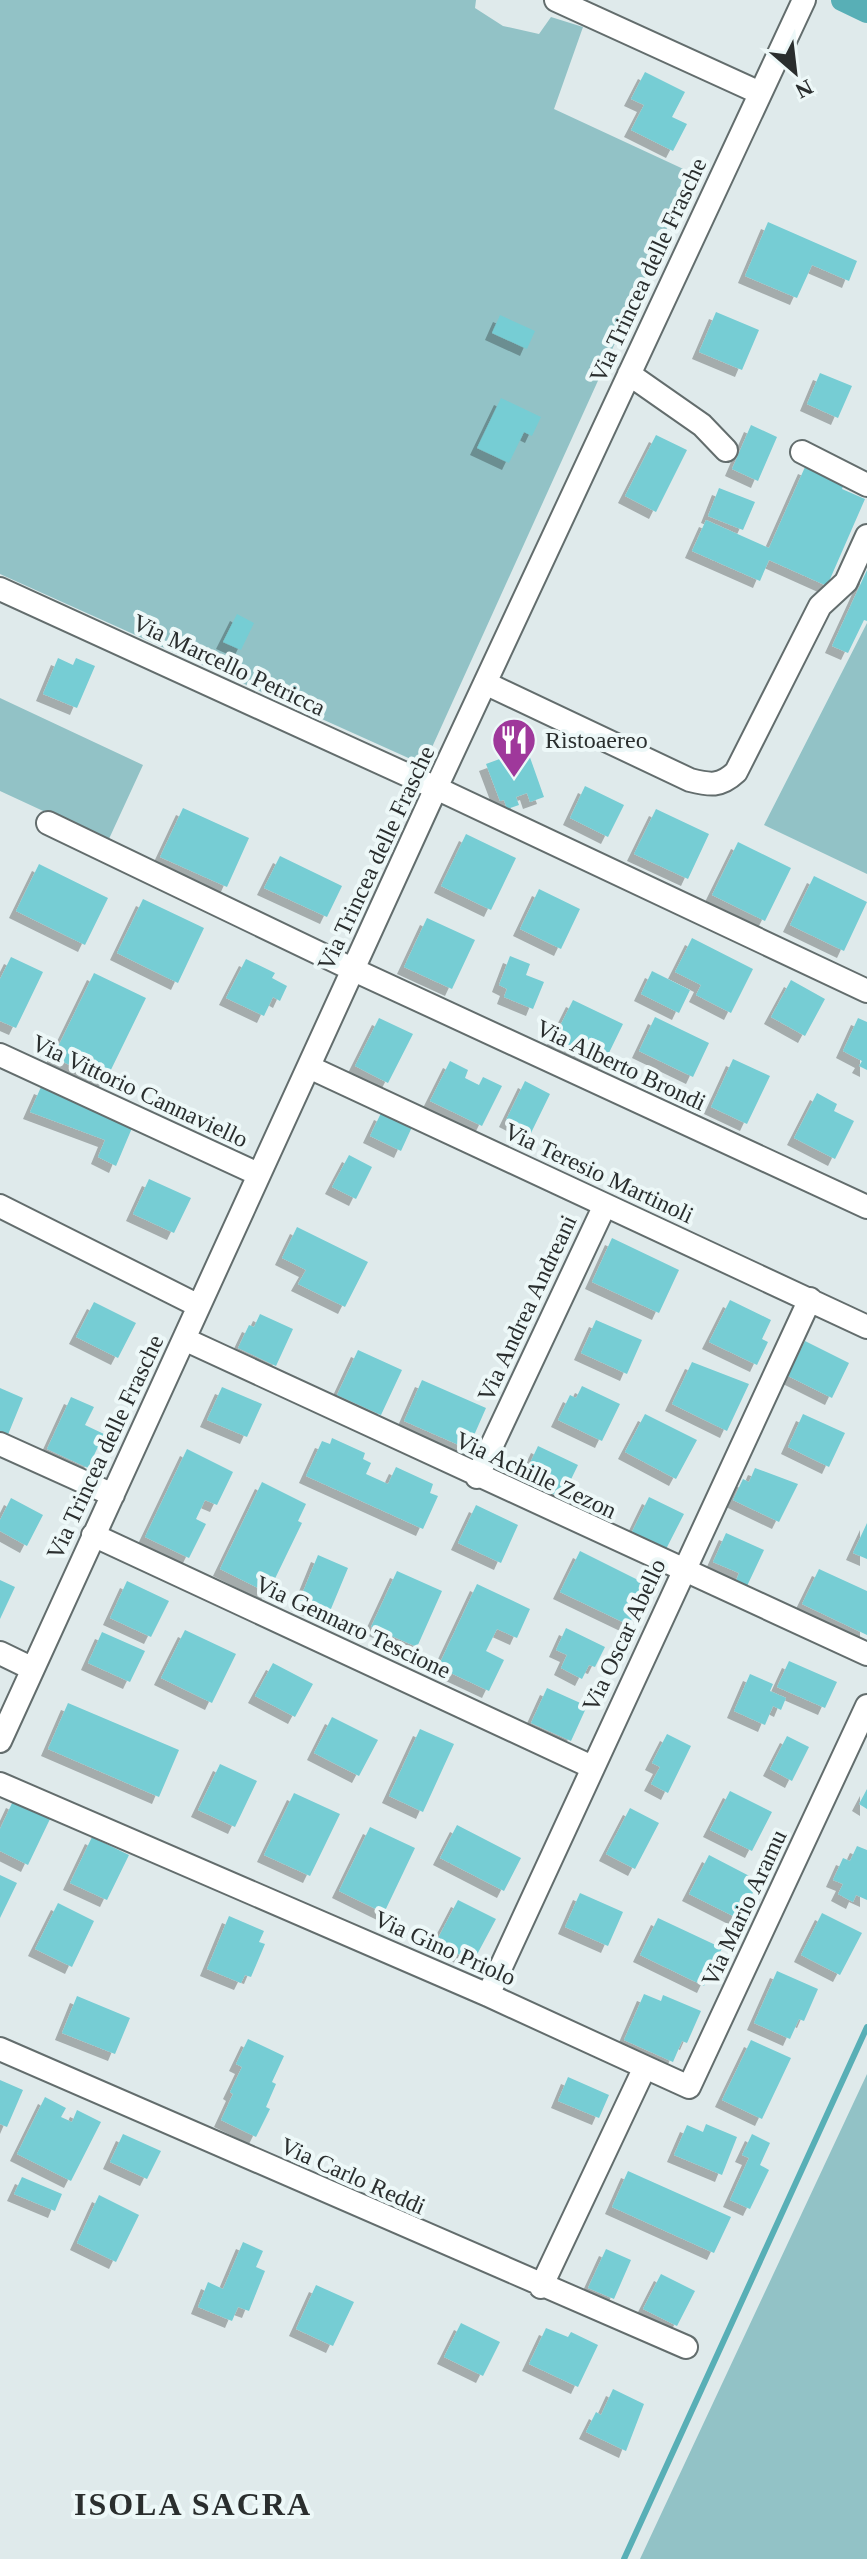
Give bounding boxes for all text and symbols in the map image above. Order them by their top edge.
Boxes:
north arrow [755,32,835,112]
text: N [791,74,817,104]
street label: Via Trincea delle Frasche [585,154,711,386]
street label: Via Marcello Petricca [129,609,330,721]
restaurant icon: Ristoaereo [490,716,538,779]
place label: Ristoaereo [545,727,648,753]
street label: Via Trincea delle Frasche [313,742,439,974]
street label: Via Alberto Brondi [532,1014,710,1116]
street label: Via Vittorio Cannaviello [28,1029,252,1153]
street label: Via Teresio Martinoli [500,1118,698,1228]
street label: Via Andrea Andreani [472,1210,582,1405]
street label: Via Trincea delle Frasche [42,1331,168,1563]
street label: Via Achille Zezon [451,1426,621,1524]
street label: Via Oscar Abello [577,1555,671,1715]
street label: Via Gennaro Tescione [251,1570,455,1684]
street label: Via Mario Aramu [696,1826,792,1990]
street label: Via Gino Priolo [370,1905,520,1991]
street label: Via Carlo Reddi [277,2132,430,2220]
district label: ISOLA SACRA [74,2486,312,2522]

